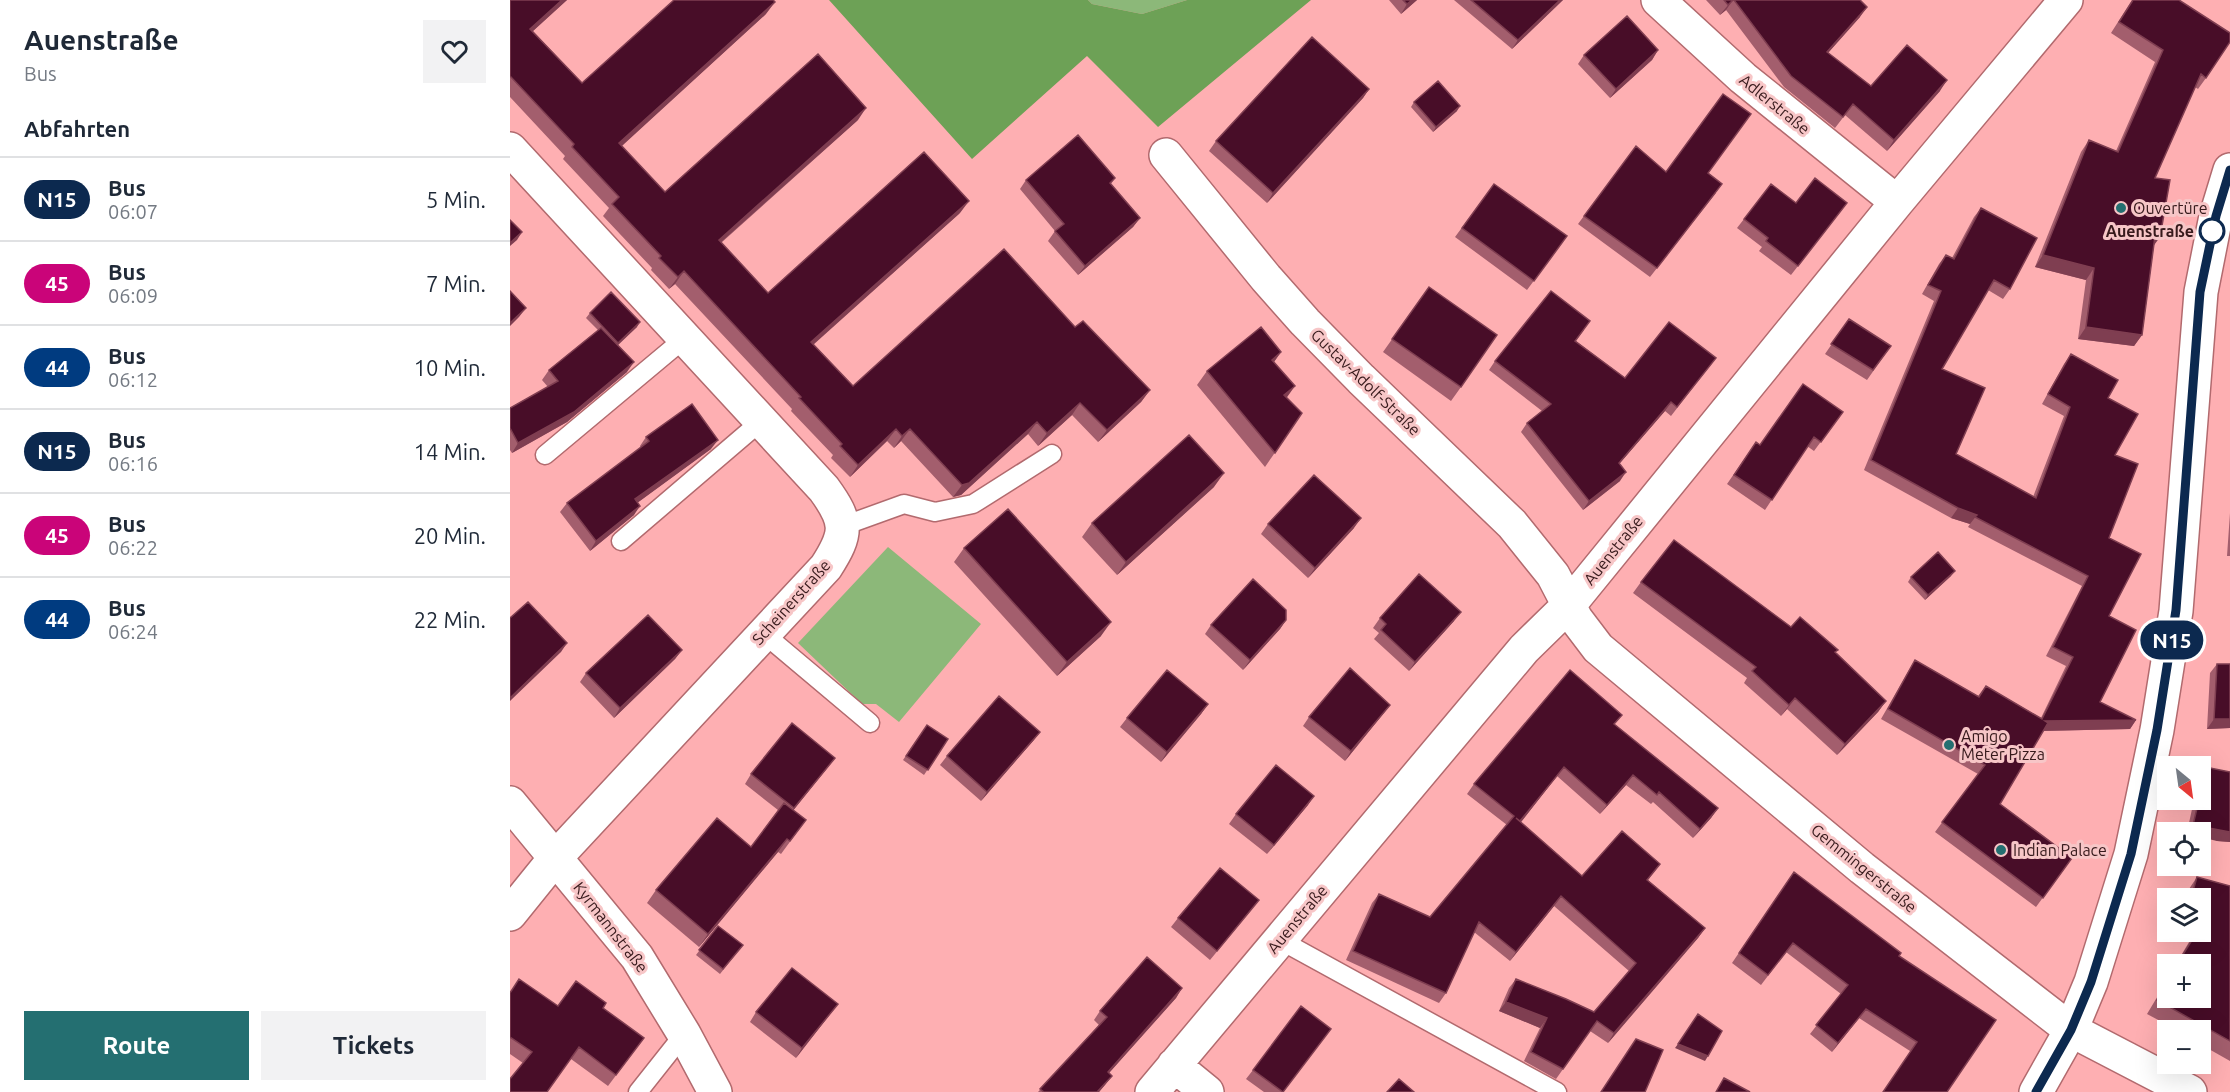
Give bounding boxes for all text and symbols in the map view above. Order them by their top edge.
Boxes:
button: heart [423,20,486,83]
text: Auenstraße [24,24,179,55]
text: Bus [24,62,57,85]
street label: Adlerstraße [1736,70,1814,138]
text: Abfahrten [24,116,130,141]
text: Bus [108,175,146,200]
text: N15 [37,187,77,211]
text: 5 Min. [426,187,486,212]
place label: Ouvertüre [2133,199,2208,217]
text: 06:07 [108,200,158,223]
marker: Ouvertüre [2114,201,2128,215]
marker: Auenstraße [2199,218,2225,244]
place label: Auenstraße [2106,222,2194,240]
text: Bus [108,259,146,284]
text: 45 [45,271,69,295]
text: 7 Min. [426,271,486,296]
text: 06:09 [108,284,158,307]
street label: Gustav-Adolf-Straße [1308,325,1424,439]
text: Bus [108,343,146,368]
text: 44 [45,355,69,379]
text: 10 Min. [414,355,486,380]
text: 06:12 [108,368,158,391]
text: Bus [108,427,146,452]
text: N15 [37,439,77,463]
text: 14 Min. [414,439,486,464]
text: 06:16 [108,452,158,475]
text: Bus [108,511,146,536]
street label: Auenstraße [1580,512,1646,588]
text: 45 [45,523,69,547]
text: 20 Min. [414,523,486,548]
text: 06:22 [108,536,158,559]
street label: Scheinerstraße [748,556,834,648]
text: Bus [108,595,146,620]
text: 44 [45,607,69,631]
text: 22 Min. [414,607,486,632]
text: 06:24 [108,620,158,643]
line badge: N15 [2138,620,2206,660]
text: N15 [2152,628,2192,652]
place label: Amigo Meter Pizza [1961,727,2045,763]
marker: Amigo Meter Pizza [1942,738,1956,752]
north arrow [2157,756,2211,810]
map controls [2157,756,2211,1074]
street label: Gemmingerstraße [1808,820,1920,916]
button: locate [2157,822,2211,876]
place label: Indian Palace [2013,841,2107,859]
marker: Indian Palace [1994,843,2008,857]
street label: Kyrmannstraße [570,878,652,976]
street label: Auenstraße [1263,881,1331,957]
button: layers [2157,888,2211,942]
button: + [2157,954,2211,1008]
button: Route [24,1011,249,1080]
button: Tickets [261,1011,486,1080]
button: − [2157,1020,2211,1074]

